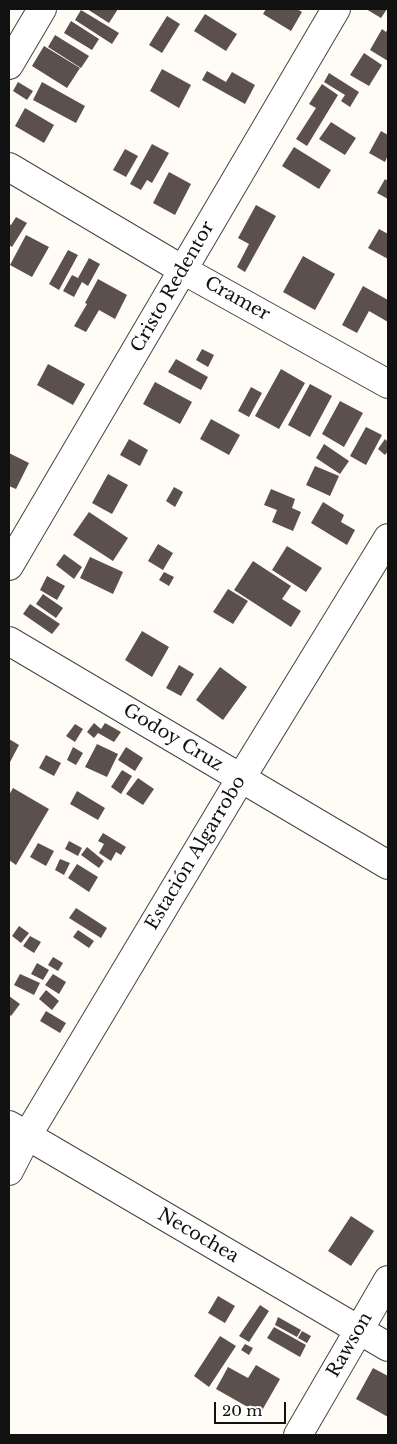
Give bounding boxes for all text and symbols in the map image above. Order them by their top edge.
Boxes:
street label: Cristo Redentor [127,218,219,356]
street label: Cramer [201,272,273,326]
street label: Godoy Cruz [119,700,227,776]
street label: Estación Algarrobo [141,772,251,934]
street label: Necochea [154,1204,242,1268]
street label: Rawson [323,1309,377,1381]
scale bar [217,1392,290,1424]
text: 20 m [222,1401,262,1420]

